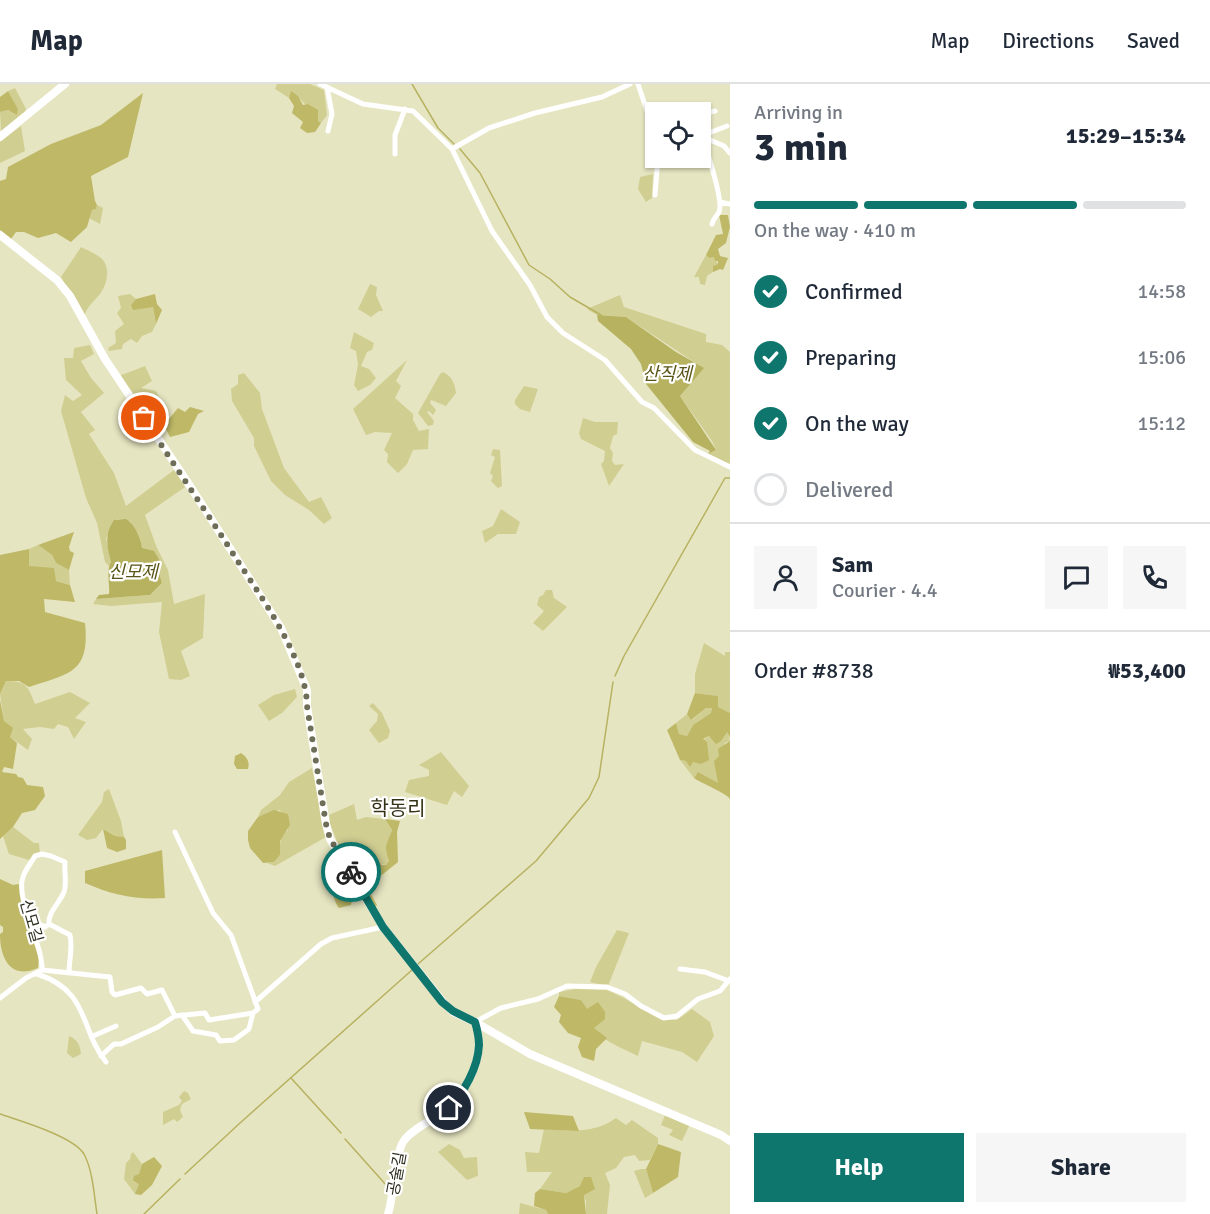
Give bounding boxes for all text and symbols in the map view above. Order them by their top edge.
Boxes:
text: Map [30,24,83,58]
text: Map [931,28,969,54]
text: Directions [1002,28,1094,54]
text: Saved [1127,28,1180,54]
text: Arriving in [754,100,843,125]
map controls [645,102,711,168]
button: locate [645,102,711,168]
text: 15:29–15:34 [1066,122,1186,149]
text: 3 min [754,123,848,171]
text: On the way · 410 m [754,218,916,243]
icon: check [754,275,787,308]
text: Confirmed [805,278,903,305]
text: 14:58 [1137,279,1186,304]
icon: check [754,341,787,374]
text: Preparing [805,344,897,371]
text: 15:06 [1137,345,1186,370]
water label: 산직제 [642,363,694,385]
pin [118,392,169,443]
icon: bag [127,401,160,434]
icon: check [754,407,787,440]
text: On the way [805,410,909,437]
text: 15:12 [1137,411,1186,436]
text: Delivered [805,476,893,503]
button: person [754,546,817,609]
button: chat [1045,546,1108,609]
button: phone [1123,546,1186,609]
text: Sam [832,551,873,578]
water label: 신모제 [108,561,160,583]
text: Courier · 4.4 [832,578,938,603]
text: Order #8738 [754,657,874,684]
text: ₩53,400 [1108,657,1186,684]
district label: 학동리 [370,796,426,821]
courier [321,842,381,902]
icon: bike [335,856,368,889]
street label: 신모길 [15,897,47,945]
pin [423,1082,474,1133]
icon: home [432,1091,465,1124]
button: Help [754,1133,964,1202]
button: Share [976,1133,1186,1202]
street label: 공술길 [383,1151,411,1197]

